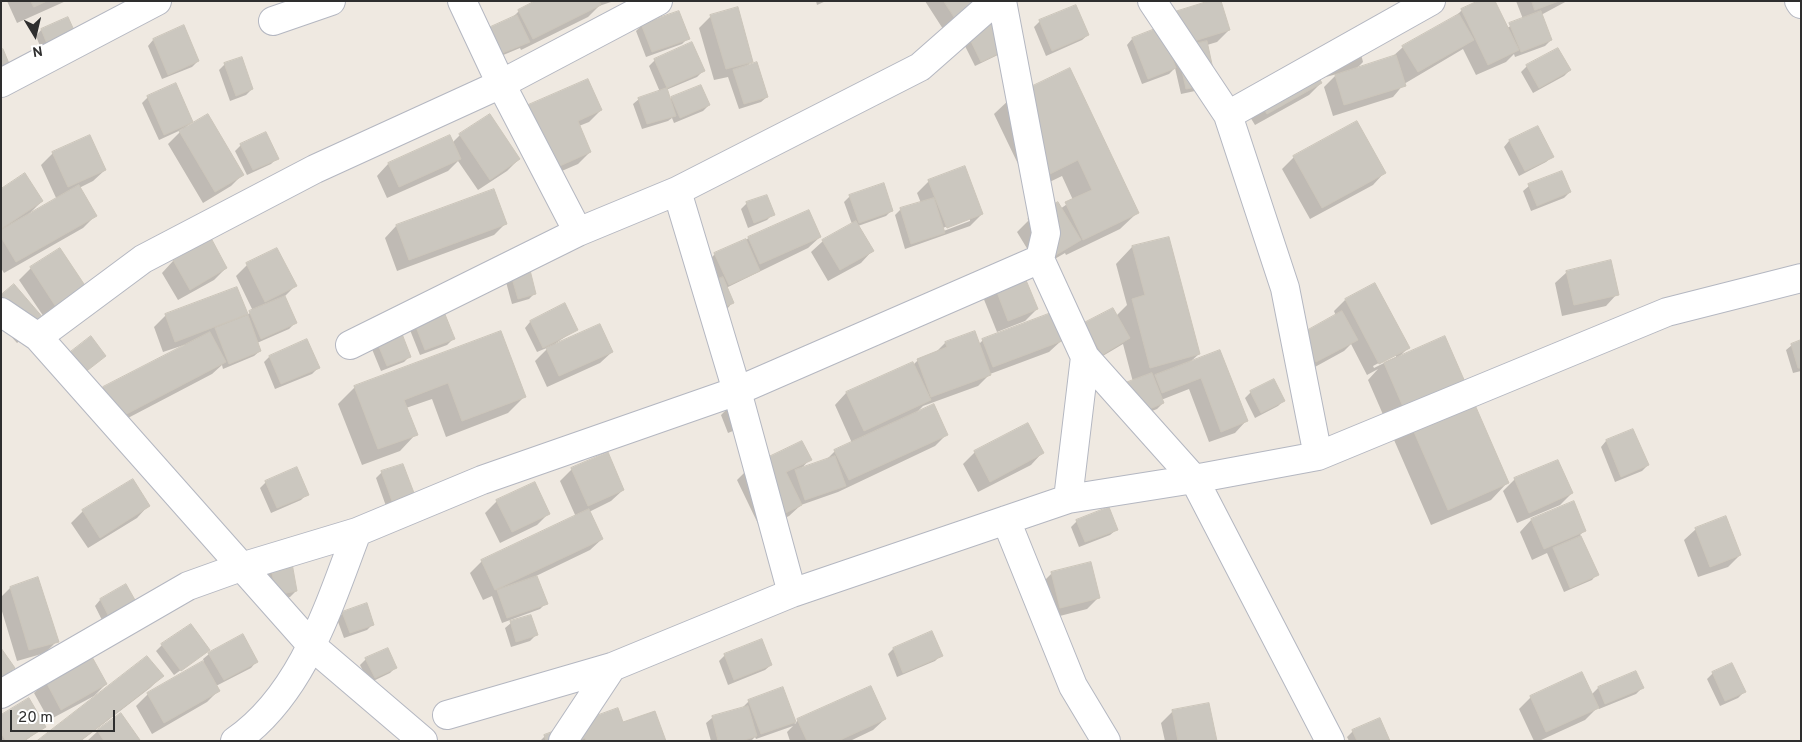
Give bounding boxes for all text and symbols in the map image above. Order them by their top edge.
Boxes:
north arrow [10,10,60,60]
text: N [31,41,44,59]
scale bar [12,700,118,732]
text: 20 m [18,709,53,728]

